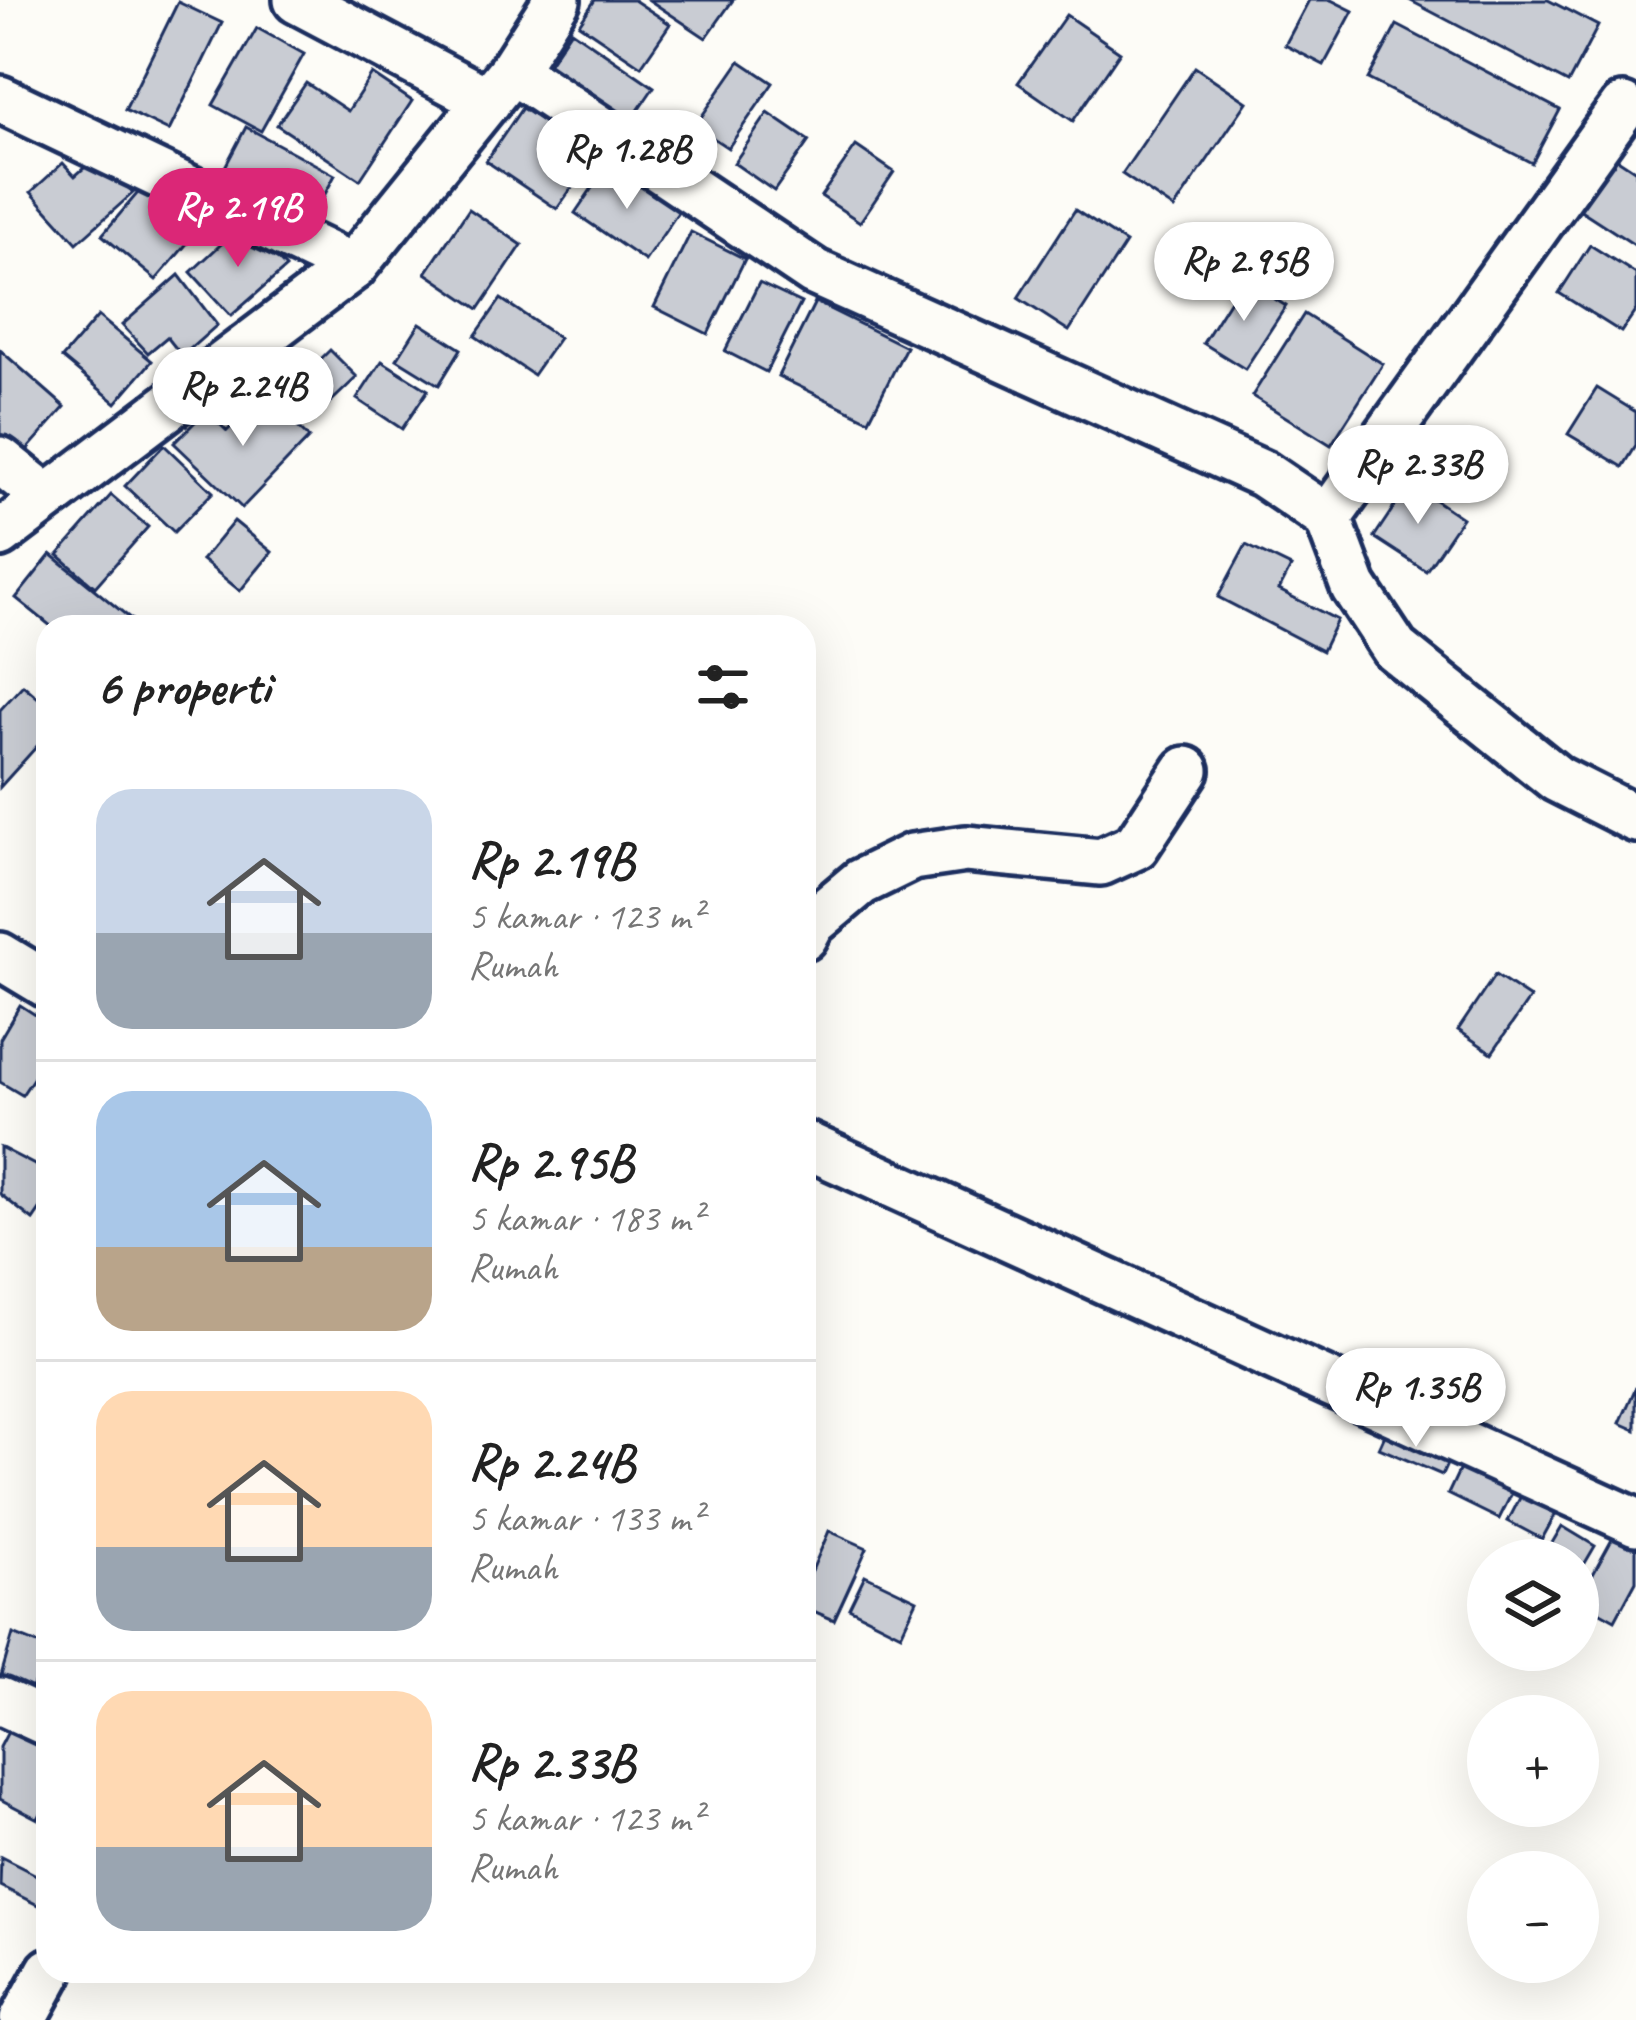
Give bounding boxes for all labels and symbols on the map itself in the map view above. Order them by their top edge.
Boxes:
pin: Rp 1.28B [503,110,751,212]
pin: Rp 2.19B [114,168,362,270]
pin: Rp 2.95B [1120,222,1368,324]
pin: Rp 2.24B [119,347,367,449]
pin: Rp 2.33B [1294,425,1542,527]
pin: Rp 1.35B [1292,1348,1540,1450]

